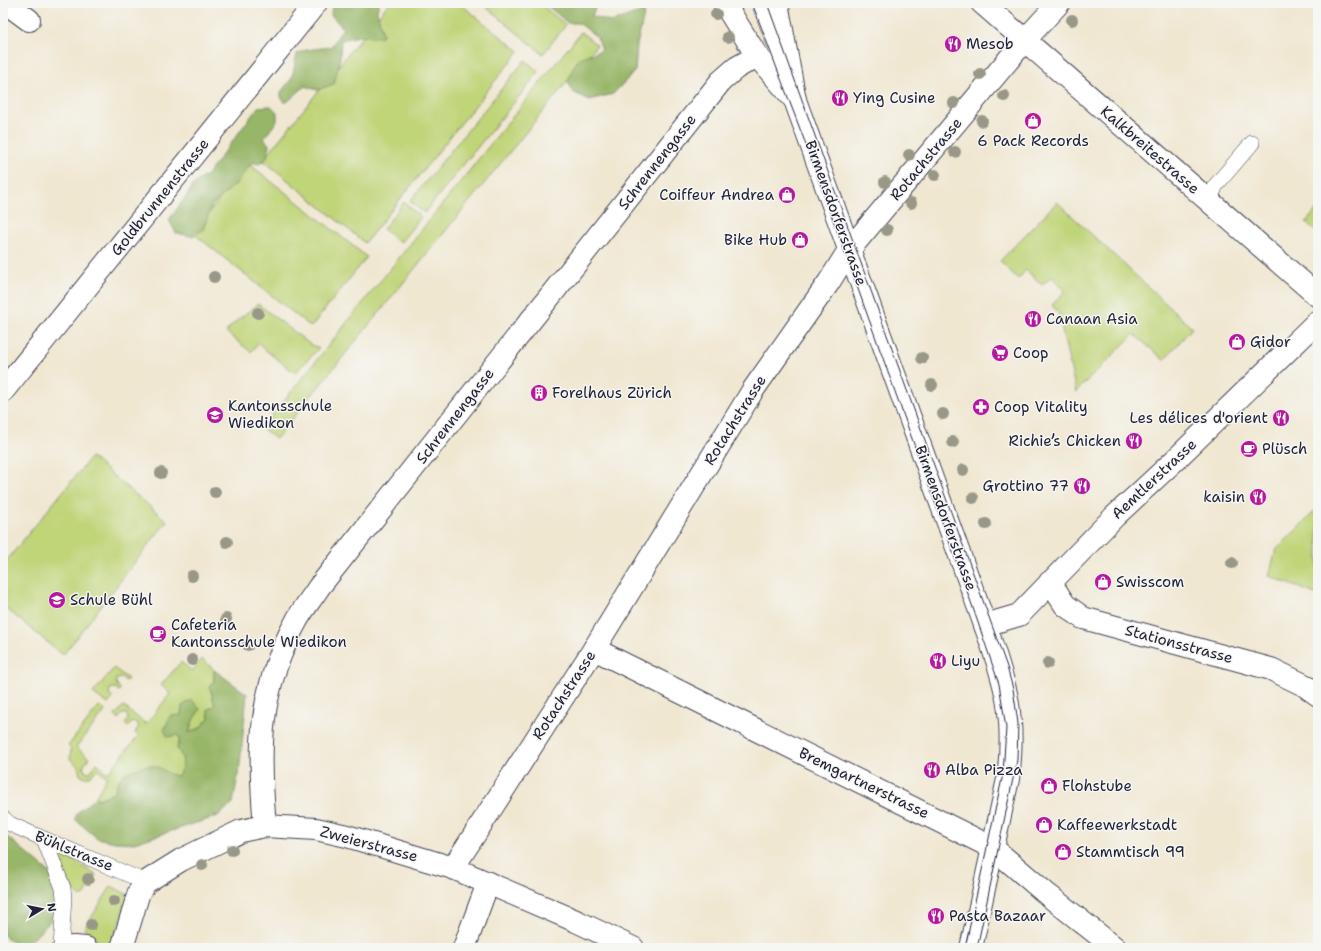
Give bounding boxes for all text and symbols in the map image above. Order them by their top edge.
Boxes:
restaurant icon: Mesob [943,34,963,54]
place label: Mesob [966,34,1014,54]
restaurant icon: Ying Cusine [830,88,850,108]
place label: Ying Cusine [853,88,935,108]
street label: Kalkbreitestrasse [1096,101,1204,199]
street label: Schrennengasse [613,110,701,214]
shop icon: 6 Pack Records [1023,111,1043,131]
street label: Rotachstrasse [885,113,967,205]
place label: 6 Pack Records [977,131,1089,151]
street label: Goldbrunnenstrasse [106,134,214,260]
street label: Birmensdorferstrasse [800,138,872,288]
place label: Coiffeur Andrea [659,185,775,205]
shop icon: Coiffeur Andrea [777,185,797,205]
place label: Bike Hub [724,230,787,250]
shop icon: Bike Hub [790,230,810,250]
restaurant icon: Canaan Asia [1023,309,1043,329]
place label: Canaan Asia [1046,309,1138,329]
shop icon: Gidor [1227,332,1247,352]
place label: Gidor [1250,332,1291,352]
supermarket icon: Coop [990,343,1010,363]
place label: Coop [1013,343,1048,363]
street label: Schrennengasse [411,364,499,468]
street label: Rotachstrasse [699,371,771,469]
building icon: Forelhaus Zürich [529,383,549,403]
place label: Forelhaus Zürich [552,383,672,403]
place label: Kantonsschule Wiedikon [228,396,332,433]
pharmacy icon: Coop Vitality [971,397,991,417]
place label: Coop Vitality [994,397,1088,417]
school or university icon: Kantonsschule Wiedikon [205,405,225,425]
place label: Les délices d'orient [1130,408,1268,428]
restaurant icon: Les délices d'orient [1271,408,1291,428]
place label: Richie’s Chicken [1009,431,1121,451]
restaurant icon: Richie’s Chicken [1124,431,1144,451]
street label: Aemtlerstrasse [1107,434,1201,524]
cafe icon: Plüsch [1239,439,1259,459]
place label: Plüsch [1262,439,1307,459]
street label: Birmensdorferstrasse [910,443,982,593]
place label: Grottino 77 [982,476,1069,496]
restaurant icon: Grottino 77 [1072,476,1092,496]
place label: kaisin [1203,487,1245,507]
restaurant icon: kaisin [1248,487,1268,507]
shop icon: Swisscom [1093,572,1113,592]
place label: Swisscom [1116,572,1184,592]
school or university icon: Schule Bühl [47,590,67,610]
place label: Schule Bühl [70,590,153,610]
place label: Cafeteria Kantonsschule Wiedikon [171,615,347,652]
street label: Stationsstrasse [1123,620,1235,668]
cafe icon: Cafeteria Kantonsschule Wiedikon [148,624,168,644]
street label: Rotachstrasse [528,647,600,743]
restaurant icon: Liyu [928,651,948,671]
place label: Liyu [951,651,980,671]
street label: Bremgartnerstrasse [795,743,933,823]
restaurant icon: Alba Pizza [922,760,942,780]
place label: Alba Pizza [945,760,1023,780]
shop icon: Flohstube [1039,776,1059,796]
place label: Flohstube [1062,776,1132,796]
shop icon: Kaffeewerkstadt [1034,815,1054,835]
place label: Kaffeewerkstadt [1057,815,1177,835]
street label: Zweierstrasse [318,821,420,867]
street label: Bühlstrasse [32,826,116,876]
shop icon: Stammtisch 99 [1053,842,1073,862]
place label: Stammtisch 99 [1076,842,1185,862]
north arrow [22,889,62,929]
text: N [43,902,60,913]
restaurant icon: Pasta Bazaar [926,906,946,926]
place label: Pasta Bazaar [949,906,1046,926]

